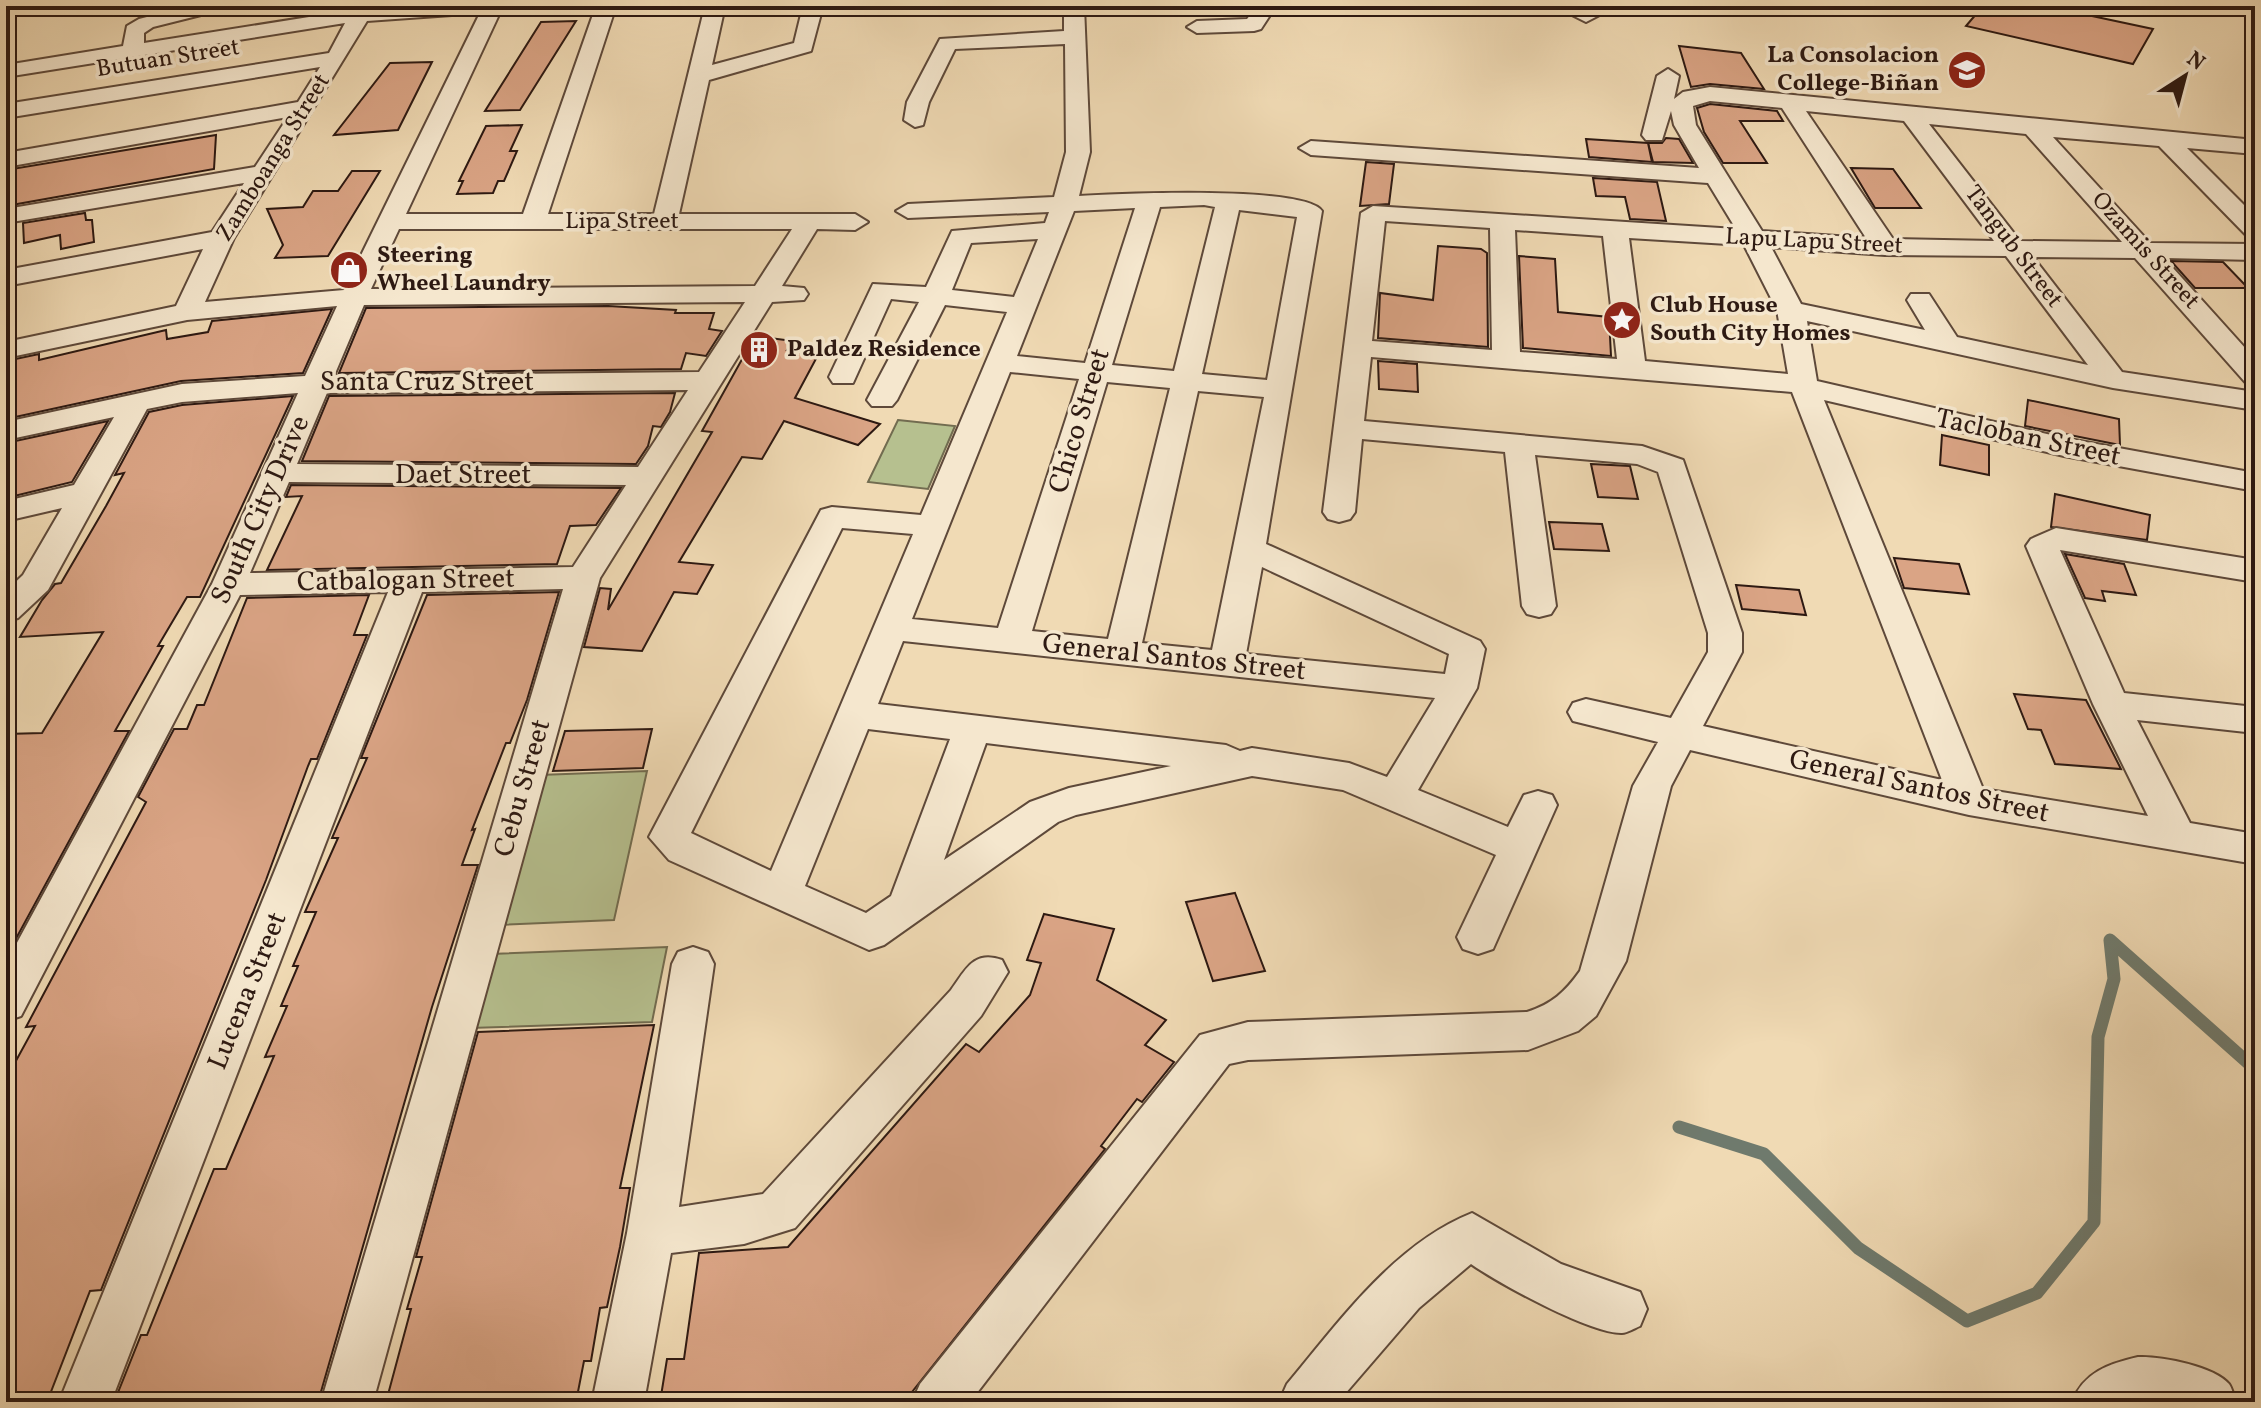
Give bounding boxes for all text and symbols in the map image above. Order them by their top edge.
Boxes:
street label: Butuan Street [94,31,242,87]
north arrow [2145,36,2225,116]
place label: La Consolacion College-Biñan [1767,39,1939,101]
text: N [2180,45,2211,79]
school or university icon: La Consolacion College-Biñan [1946,49,1988,91]
street label: Zamboanga Street [209,67,339,249]
street label: Tangub Street [1956,179,2070,315]
street label: Ozamis Street [2083,185,2207,317]
street label: Lipa Street [565,205,679,239]
street label: Lapu Lapu Street [1724,220,1904,264]
place label: Steering Wheel Laundry [377,239,551,301]
shop icon: Steering Wheel Laundry [328,249,370,291]
place label: Club House South City Homes [1650,289,1851,351]
place icon: Club House South City Homes [1601,299,1643,341]
building icon: Paldez Residence [738,329,780,371]
place label: Paldez Residence [787,333,981,367]
street label: Chico Street [1039,344,1121,498]
street label: Santa Cruz Street [320,363,534,402]
street label: Tacloban Street [1932,399,2124,477]
street label: South City Drive [202,409,320,611]
street label: Daet Street [395,456,531,495]
street label: Catbalogan Street [297,560,515,602]
street label: General Santos Street [1040,625,1308,691]
street label: Cebu Street [485,715,561,861]
street label: General Santos Street [1785,740,2053,834]
street label: Lucena Street [199,906,297,1076]

